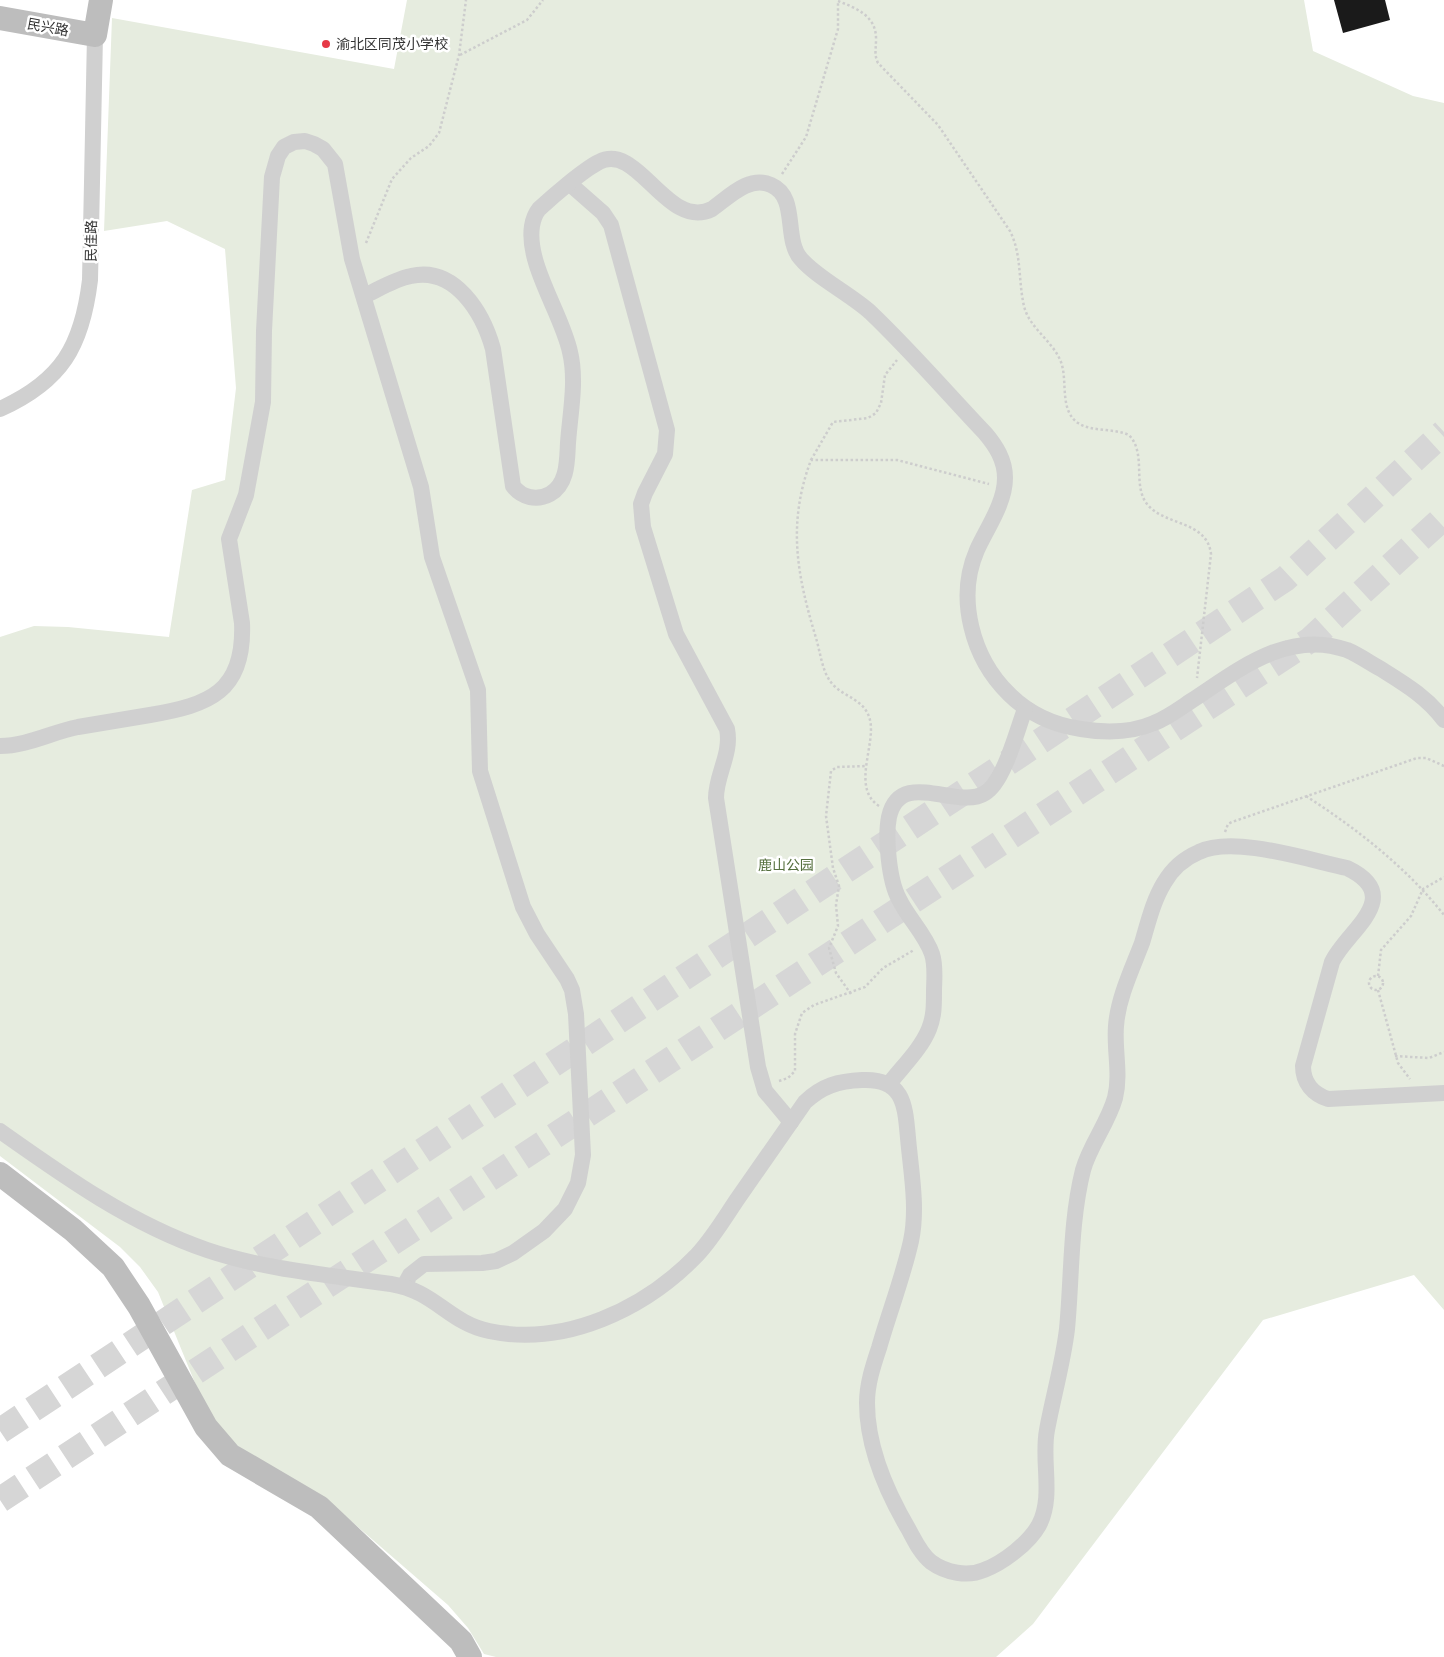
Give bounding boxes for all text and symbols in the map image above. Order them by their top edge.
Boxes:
street label: 民兴路 [26,14,70,39]
place label: 渝北区同茂小学校 [336,35,448,52]
marker: 渝北区同茂小学校 [320,38,332,50]
street label: 民佳路 [82,220,99,262]
park label: 鹿山公园 [758,856,814,873]

